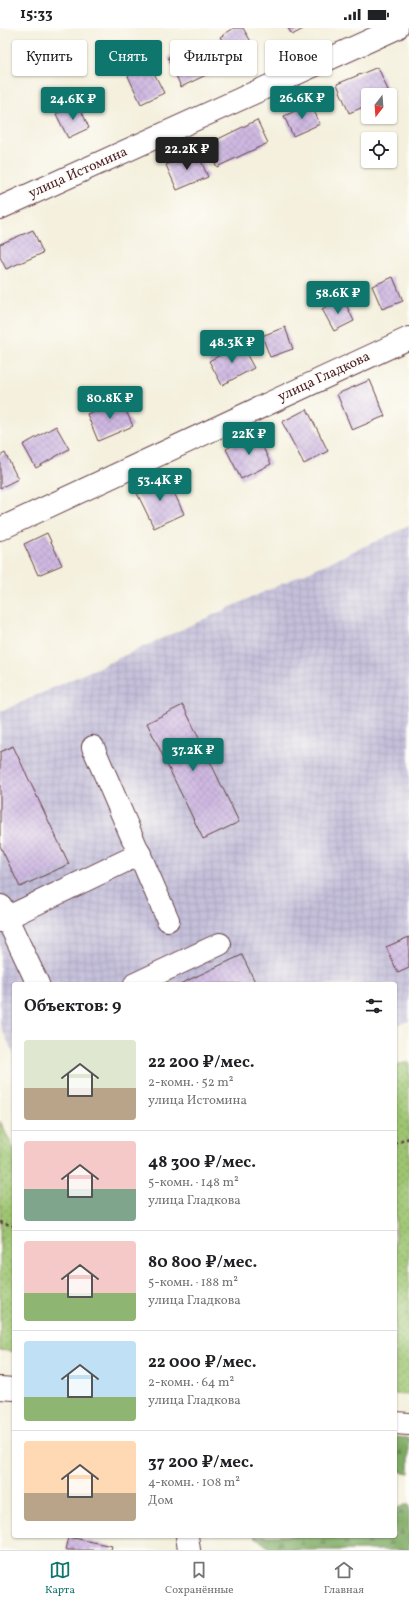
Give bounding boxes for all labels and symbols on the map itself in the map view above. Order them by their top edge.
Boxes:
pin: 26.6K ₽ [265,86,339,120]
pin: 24.6K ₽ [36,87,110,121]
north arrow [361,88,397,124]
pin: 22.2K ₽ [150,137,224,171]
street label: улица Истомина [25,143,131,203]
pin: 58.6K ₽ [301,281,375,315]
pin: 48.3K ₽ [195,330,269,364]
street label: улица Гладкова [275,347,373,407]
pin: 80.8K ₽ [73,386,147,420]
pin: 22K ₽ [221,422,277,456]
pin: 53.4K ₽ [123,468,197,502]
pin: 37.2K ₽ [156,738,230,772]

